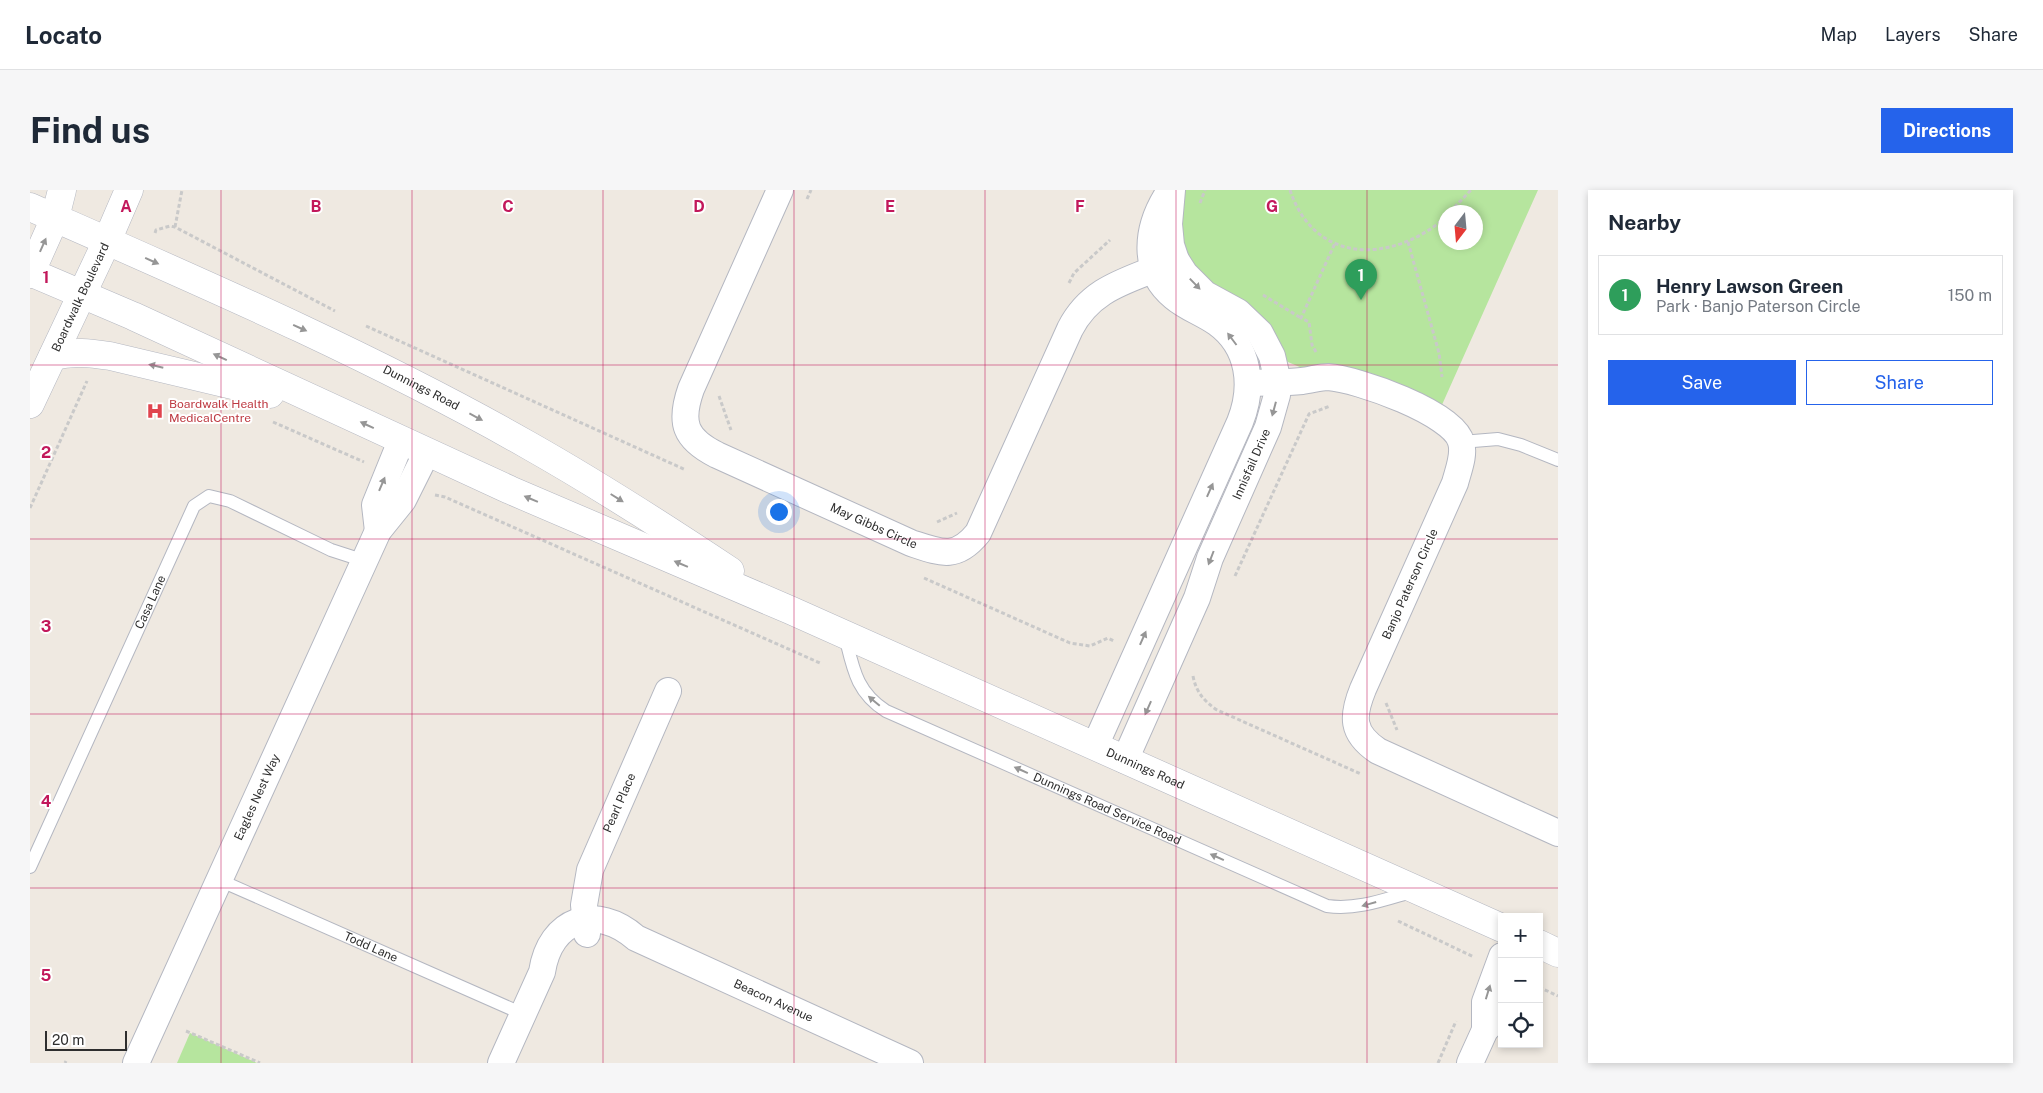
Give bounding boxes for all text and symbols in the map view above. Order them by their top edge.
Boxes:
text: Locato [25,21,102,49]
text: Map [1821,24,1857,45]
text: Layers [1885,24,1941,45]
text: Share [1969,24,2018,45]
button: Directions [1881,108,2013,153]
text: Find us [30,110,150,151]
text: A [120,197,132,216]
text: B [311,197,322,216]
text: C [502,197,514,216]
text: D [693,197,705,216]
text: E [885,197,895,216]
text: F [1075,197,1085,216]
text: G [1266,197,1278,216]
north arrow [1438,205,1483,250]
text: Nearby [1608,210,1681,235]
one-way arrow [39,238,47,252]
street label: Boardwalk Boulevard [49,241,112,354]
one-way arrow [145,258,159,266]
pin: 1 [1345,259,1377,300]
text: 1 [43,268,49,287]
text: Henry Lawson Green [1656,275,1843,297]
one-way arrow [1188,278,1200,290]
text: 1 [1622,286,1628,305]
text: 150 m [1948,286,1992,305]
text: Park · Banjo Paterson Circle [1656,297,1861,316]
one-way arrow [293,324,307,332]
one-way arrow [1227,332,1237,346]
one-way arrow [213,352,227,360]
button: Save [1608,360,1796,405]
button: Share [1806,360,1993,405]
one-way arrow [149,362,164,370]
street label: Dunnings Road [381,362,462,413]
place label: Boardwalk Health MedicalCentre [169,397,269,425]
hospital icon: Boardwalk Health MedicalCentre [145,401,165,421]
one-way arrow [1269,401,1277,416]
one-way arrow [469,413,483,421]
one-way arrow [360,421,374,429]
street label: Innisfail Drive [1230,426,1273,502]
text: 2 [41,443,51,462]
one-way arrow [379,477,386,492]
one-way arrow [1206,483,1214,497]
one-way arrow [611,493,624,503]
one-way arrow [524,495,538,503]
your location [766,499,792,525]
street label: May Gibbs Circle [828,500,919,552]
street label: Banjo Paterson Circle [1379,526,1441,641]
one-way arrow [1206,551,1214,565]
one-way arrow [674,559,688,567]
street label: Casa Lane [132,573,169,631]
text: 3 [41,617,51,636]
one-way arrow [1140,631,1148,645]
one-way arrow [868,696,881,707]
one-way arrow [1143,701,1151,715]
street label: Dunnings Road [1104,745,1186,792]
street label: Eagles Nest Way [231,751,283,843]
one-way arrow [1014,766,1028,774]
street label: Dunnings Road Service Road [1031,770,1183,848]
street label: Pearl Place [600,771,638,835]
text: 4 [41,792,52,811]
one-way arrow [1210,853,1224,861]
one-way arrow [1361,900,1376,908]
map controls [1498,913,1543,1048]
button: + [1498,913,1543,958]
street label: Todd Lane [342,929,400,965]
button: − [1498,958,1543,1003]
text: 5 [41,966,52,985]
street label: Beacon Avenue [731,976,816,1025]
one-way arrow [1485,984,1493,999]
button: locate [1498,1003,1543,1048]
scale bar [45,1028,128,1051]
text: 20 m [52,1032,84,1048]

